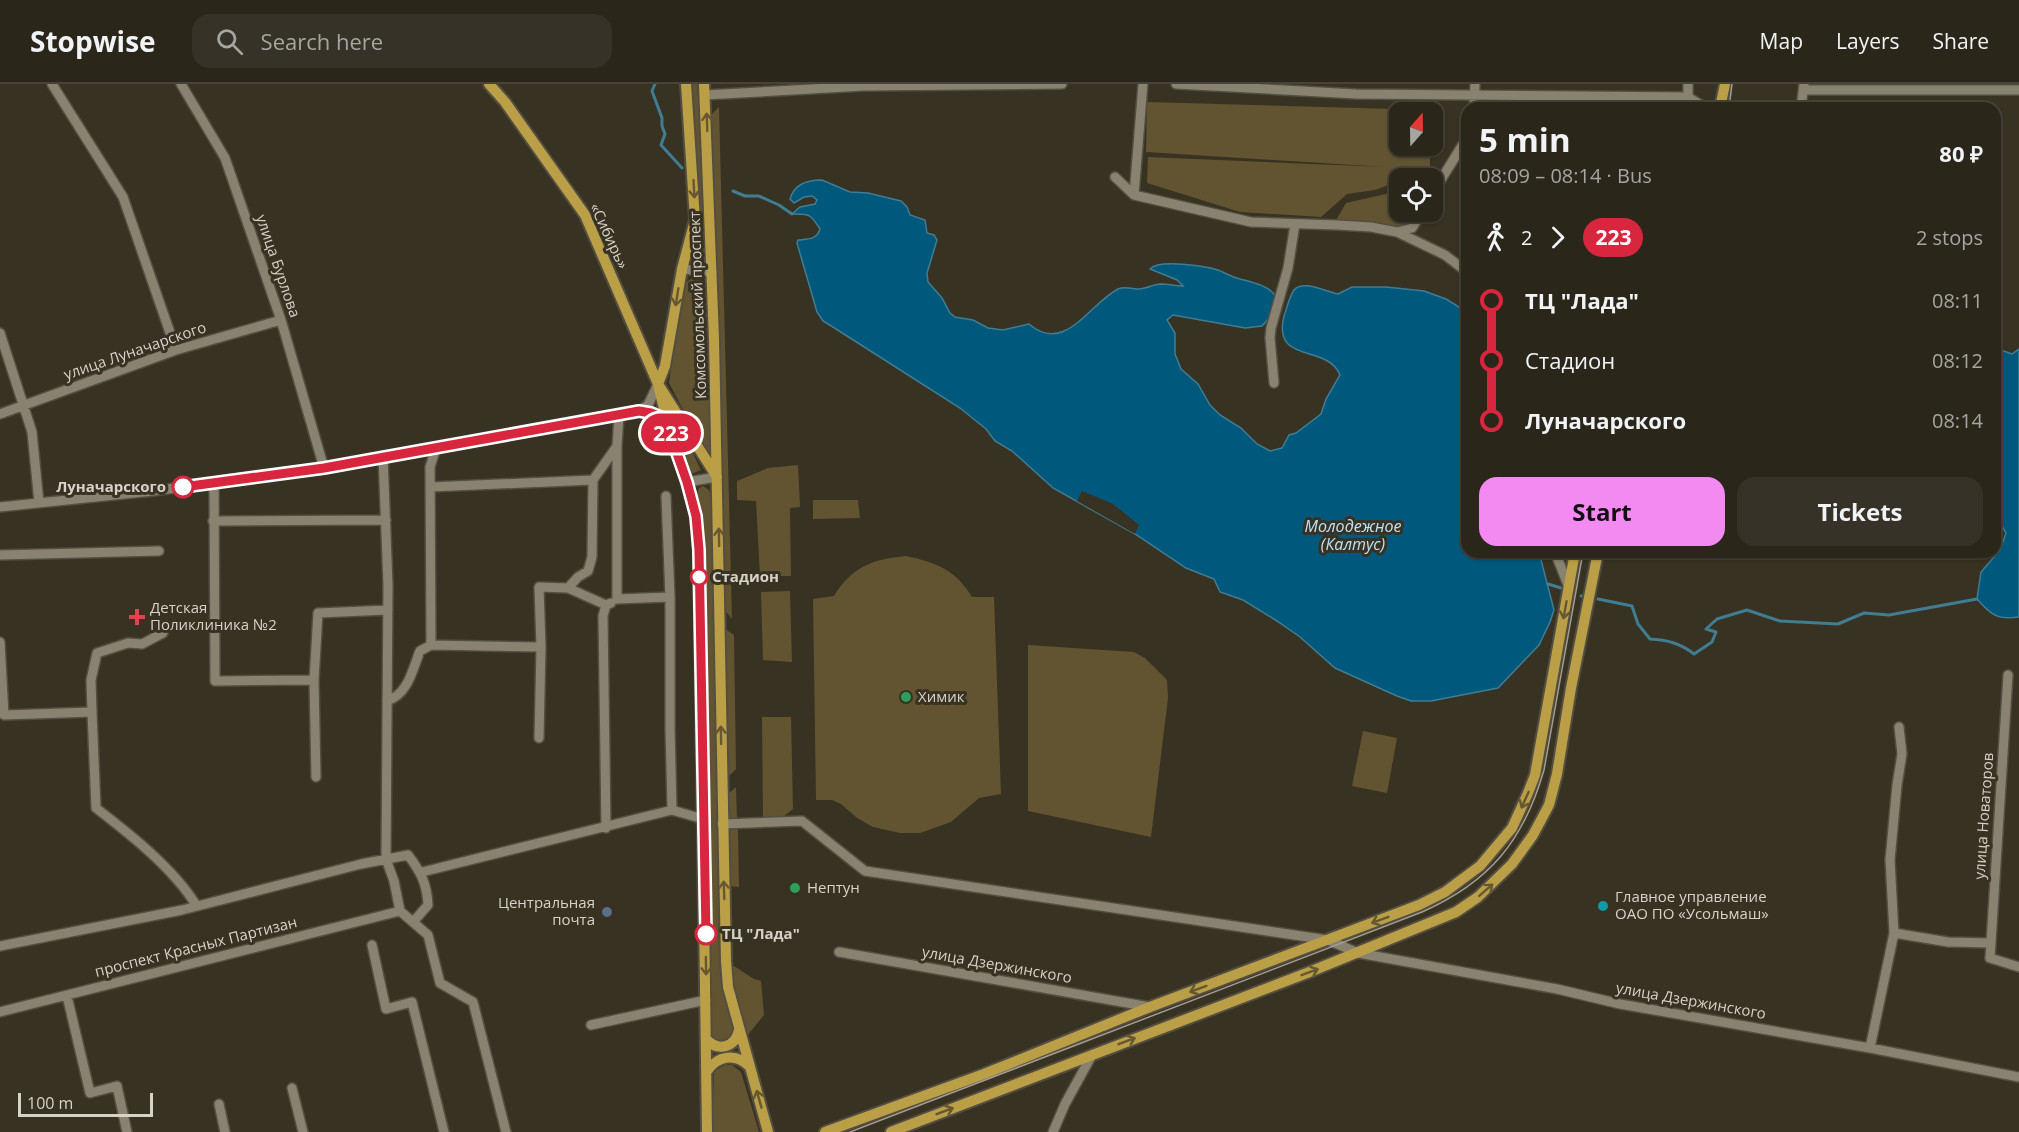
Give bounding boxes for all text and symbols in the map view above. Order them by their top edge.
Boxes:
search box [192,14,612,68]
text: Stopwise [30,22,156,60]
icon: search [213,25,246,58]
text: Search here [261,26,383,56]
text: Map [1760,27,1803,55]
text: Layers [1836,27,1900,55]
text: Share [1933,27,1989,55]
north arrow [1389,102,1443,156]
map controls [1389,102,1443,222]
one-way arrow [701,112,712,132]
text: 5 min [1479,117,1571,162]
text: 80 ₽ [1939,138,1983,168]
text: 08:09 – 08:14 · Bus [1479,162,1652,189]
button: locate [1389,168,1443,222]
one-way arrow [688,178,699,198]
street label: «Сибирь» [586,199,634,272]
street label: Комсомольский проспект [684,211,710,399]
street label: улица Бурлова [252,212,306,320]
icon: walk [1479,221,1512,254]
icon: forward [1541,221,1574,254]
text: 223 [1595,223,1631,251]
text: 2 [1521,224,1532,251]
text: 2 stops [1916,224,1983,251]
text: ТЦ "Лада" [1525,285,1639,315]
one-way arrow [672,287,683,307]
text: 08:11 [1932,287,1983,314]
street label: улица Луначарского [61,316,208,384]
text: Стадион [1525,345,1615,375]
text: 08:12 [1932,347,1983,374]
text: Луначарского [1525,405,1686,435]
text: 08:14 [1932,407,1983,434]
line badge: 223 [636,414,706,452]
text: 223 [653,419,689,447]
place label: Луначарского [56,476,166,496]
marker: Луначарского [172,476,194,498]
button: Start [1479,477,1725,546]
button: Tickets [1737,477,1983,546]
water label: Молодежное (Калтус) [1305,515,1401,555]
one-way arrow [713,527,725,547]
place label: Стадион [712,566,779,586]
marker: Стадион [690,568,708,586]
place label: Детская Поликлиника №2 [150,597,277,634]
one-way arrow [1559,599,1570,619]
marker: Детская Поликлиника №2 [128,608,146,626]
place label: Химик [918,686,965,706]
marker: Химик [899,690,913,704]
one-way arrow [715,726,727,746]
street label: улица Новаторов [1969,752,1997,880]
one-way arrow [1519,790,1530,809]
place label: Нептун [807,877,860,897]
one-way arrow [719,880,730,900]
marker: Нептун [788,881,802,895]
one-way arrow [1478,883,1493,897]
place label: Главное управление ОАО ПО «Усольмаш» [1615,886,1769,923]
place label: Центральная почта [498,892,595,929]
marker: Главное управление ОАО ПО «Усольмаш» [1596,899,1610,913]
marker: Центральная почта [600,905,614,919]
street label: проспект Красных Партизан [93,911,299,981]
one-way arrow [1371,915,1390,926]
marker: ТЦ "Лада" [695,923,717,945]
place label: ТЦ "Лада" [722,923,800,943]
street label: улица Дзержинского [921,941,1074,987]
one-way arrow [700,955,712,975]
one-way arrow [1300,966,1318,977]
street label: улица Дзержинского [1615,977,1768,1023]
one-way arrow [1189,984,1208,995]
one-way arrow [1117,1035,1136,1046]
scale bar [18,1090,153,1118]
one-way arrow [753,1090,764,1109]
text: 100 m [27,1092,73,1114]
one-way arrow [935,1105,954,1116]

